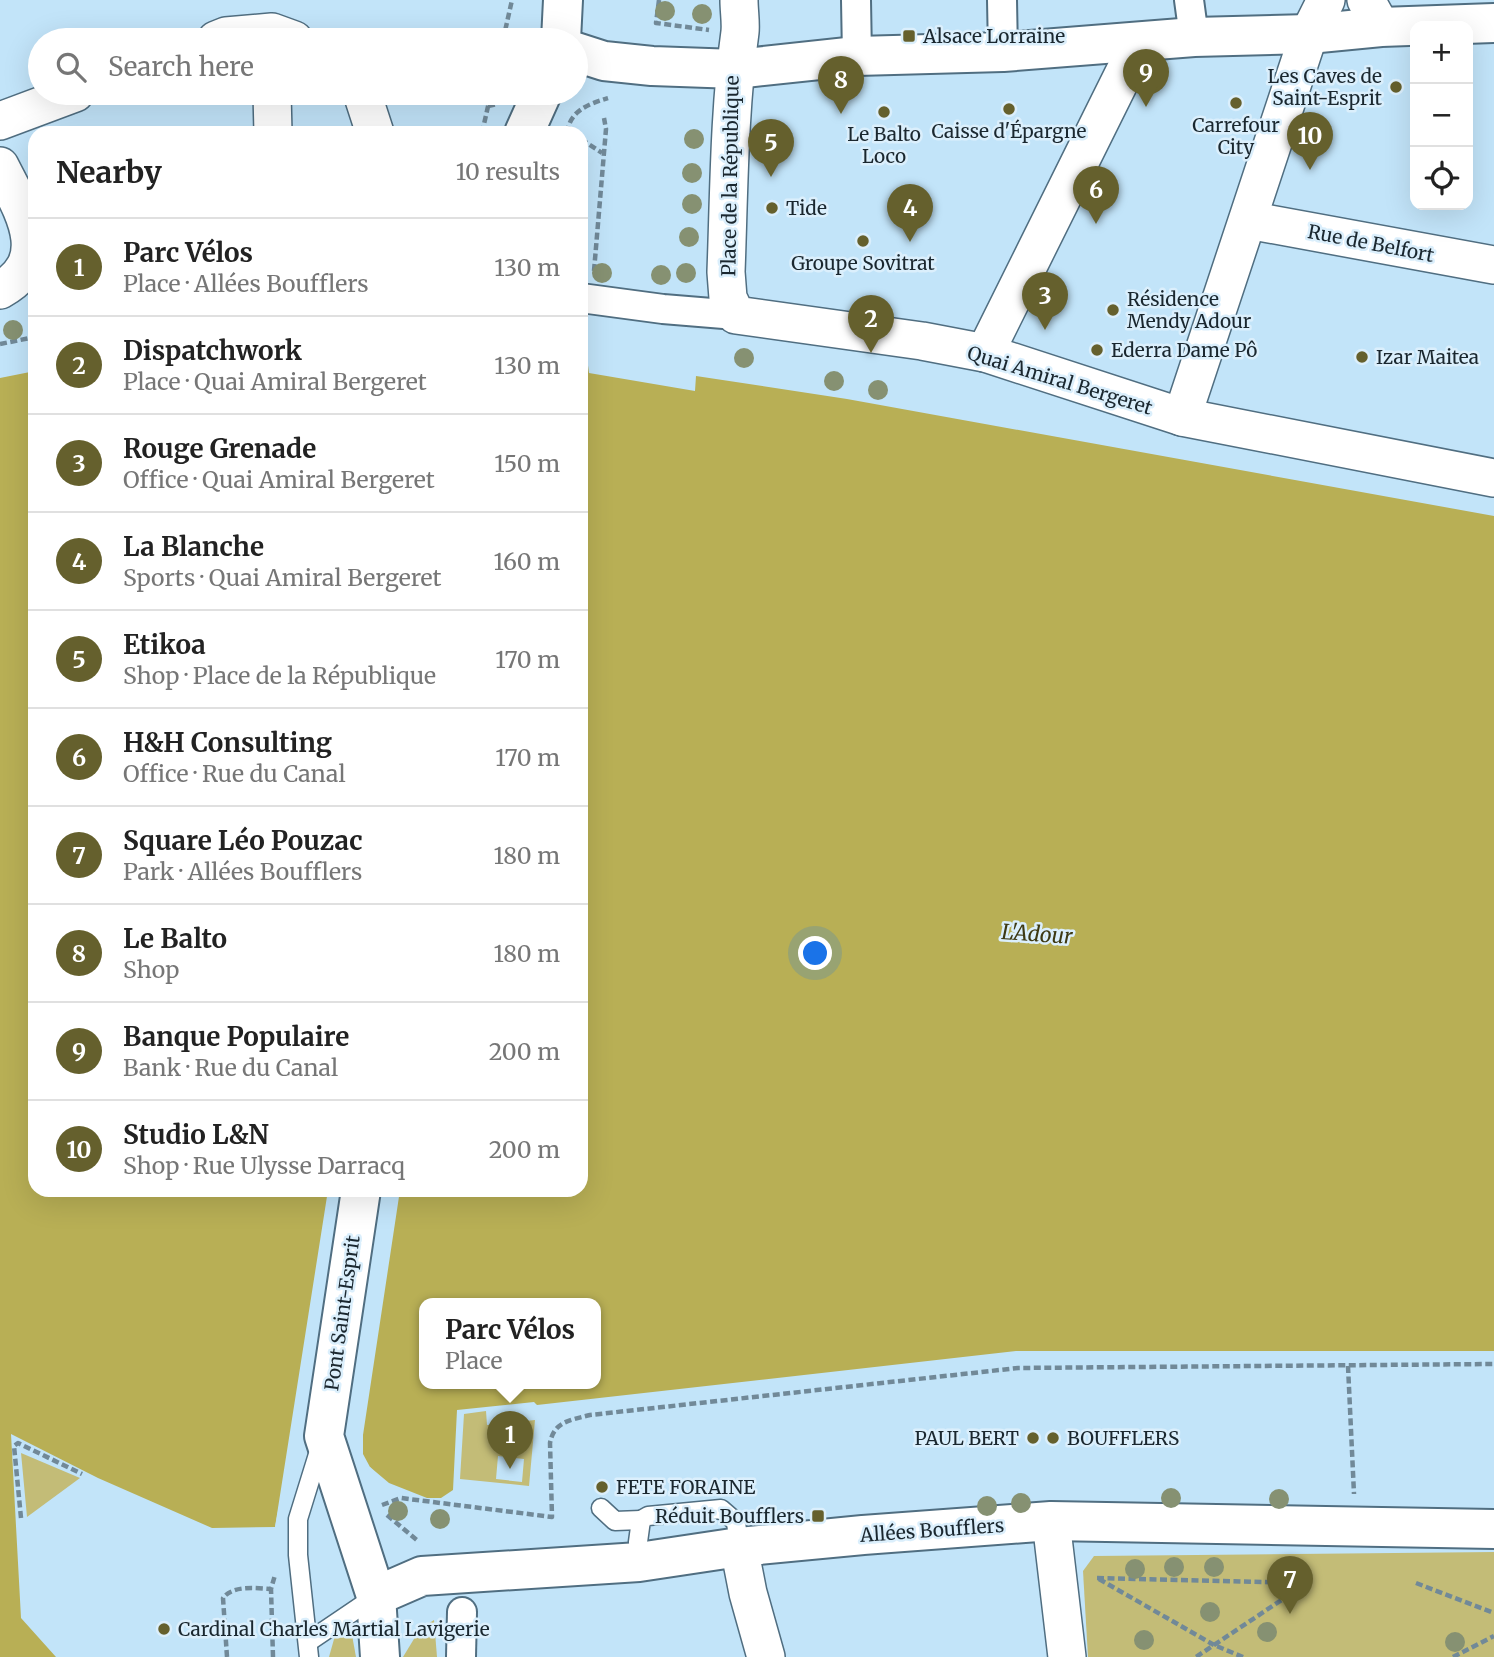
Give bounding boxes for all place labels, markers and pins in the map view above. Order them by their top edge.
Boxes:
place label: Alsace Lorraine [922,24,1065,48]
marker: Alsace Lorraine [901,28,917,44]
pin: 9 [1123,49,1169,107]
pin: 8 [818,56,864,114]
place label: Les Caves de Saint-Esprit [1268,64,1383,110]
marker: Les Caves de Saint-Esprit [1388,79,1404,95]
marker: Carrefour City [1228,95,1244,111]
marker: Caisse d'Épargne [1001,101,1017,117]
marker: Le Balto Loco [876,104,892,120]
pin: 10 [1287,112,1333,170]
place label: Carrefour City [1192,113,1280,159]
pin: 5 [748,119,794,177]
place label: Caisse d'Épargne [931,119,1087,143]
place label: Le Balto Loco [847,122,921,168]
pin: 6 [1073,166,1119,224]
pin: 4 [887,184,933,242]
place label: Tide [786,196,827,220]
marker: Tide [764,200,780,216]
marker: Groupe Sovitrat [855,233,871,249]
place label: Groupe Sovitrat [791,251,935,275]
pin: 3 [1022,272,1068,330]
place label: Résidence Mendy Adour [1127,287,1252,333]
pin: 2 [848,295,894,353]
marker: Résidence Mendy Adour [1105,302,1121,318]
place label: Ederra Dame Pô [1111,338,1257,362]
marker: Ederra Dame Pô [1089,342,1105,358]
place label: Izar Maitea [1376,345,1479,369]
marker: Izar Maitea [1354,349,1370,365]
pin: 1 [487,1411,533,1469]
place label: PAUL BERT [915,1426,1019,1450]
place label: BOUFFLERS [1067,1426,1179,1450]
marker: PAUL BERT [1025,1430,1041,1446]
marker: BOUFFLERS [1045,1430,1061,1446]
place label: FETE FORAINE [616,1475,755,1499]
marker: FETE FORAINE [594,1479,610,1495]
place label: Réduit Boufflers [655,1504,804,1528]
marker: Réduit Boufflers [810,1508,826,1524]
pin: 7 [1267,1556,1313,1614]
place label: Cardinal Charles Martial Lavigerie [178,1617,490,1641]
marker: Cardinal Charles Martial Lavigerie [156,1621,172,1637]

